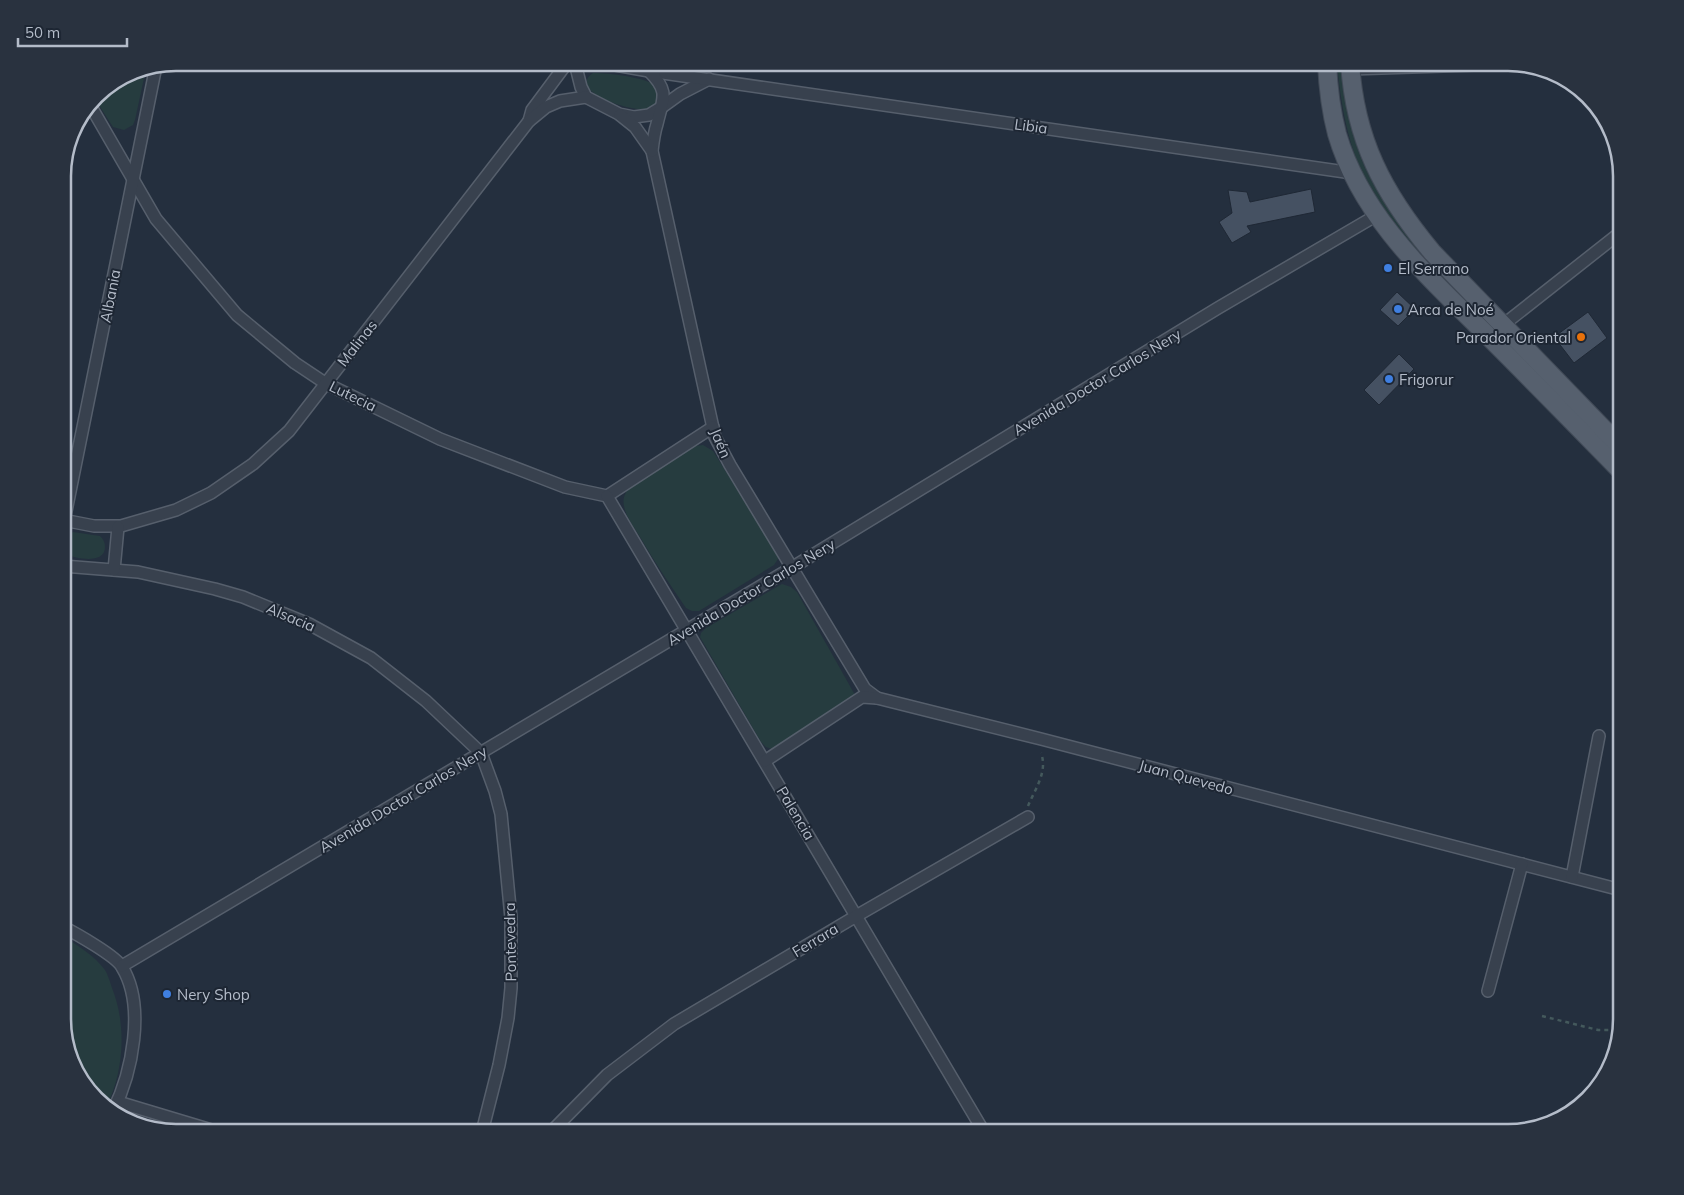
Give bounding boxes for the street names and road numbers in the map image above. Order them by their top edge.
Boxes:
street label: Libia [1013,114,1049,138]
street label: Albania [96,268,124,324]
street label: Malinas [333,316,381,370]
street label: Avenida Doctor Carlos Nery [1010,324,1184,440]
street label: Lutecia [326,376,380,416]
street label: Jaén [706,425,736,461]
street label: Avenida Doctor Carlos Nery [664,534,838,650]
street label: Alsacia [264,598,318,636]
street label: Avenida Doctor Carlos Nery [316,741,490,857]
street label: Juan Quevedo [1137,755,1235,799]
street label: Palencia [773,783,819,843]
street label: Pontevedra [500,902,520,982]
street label: Ferrara [788,919,842,961]

